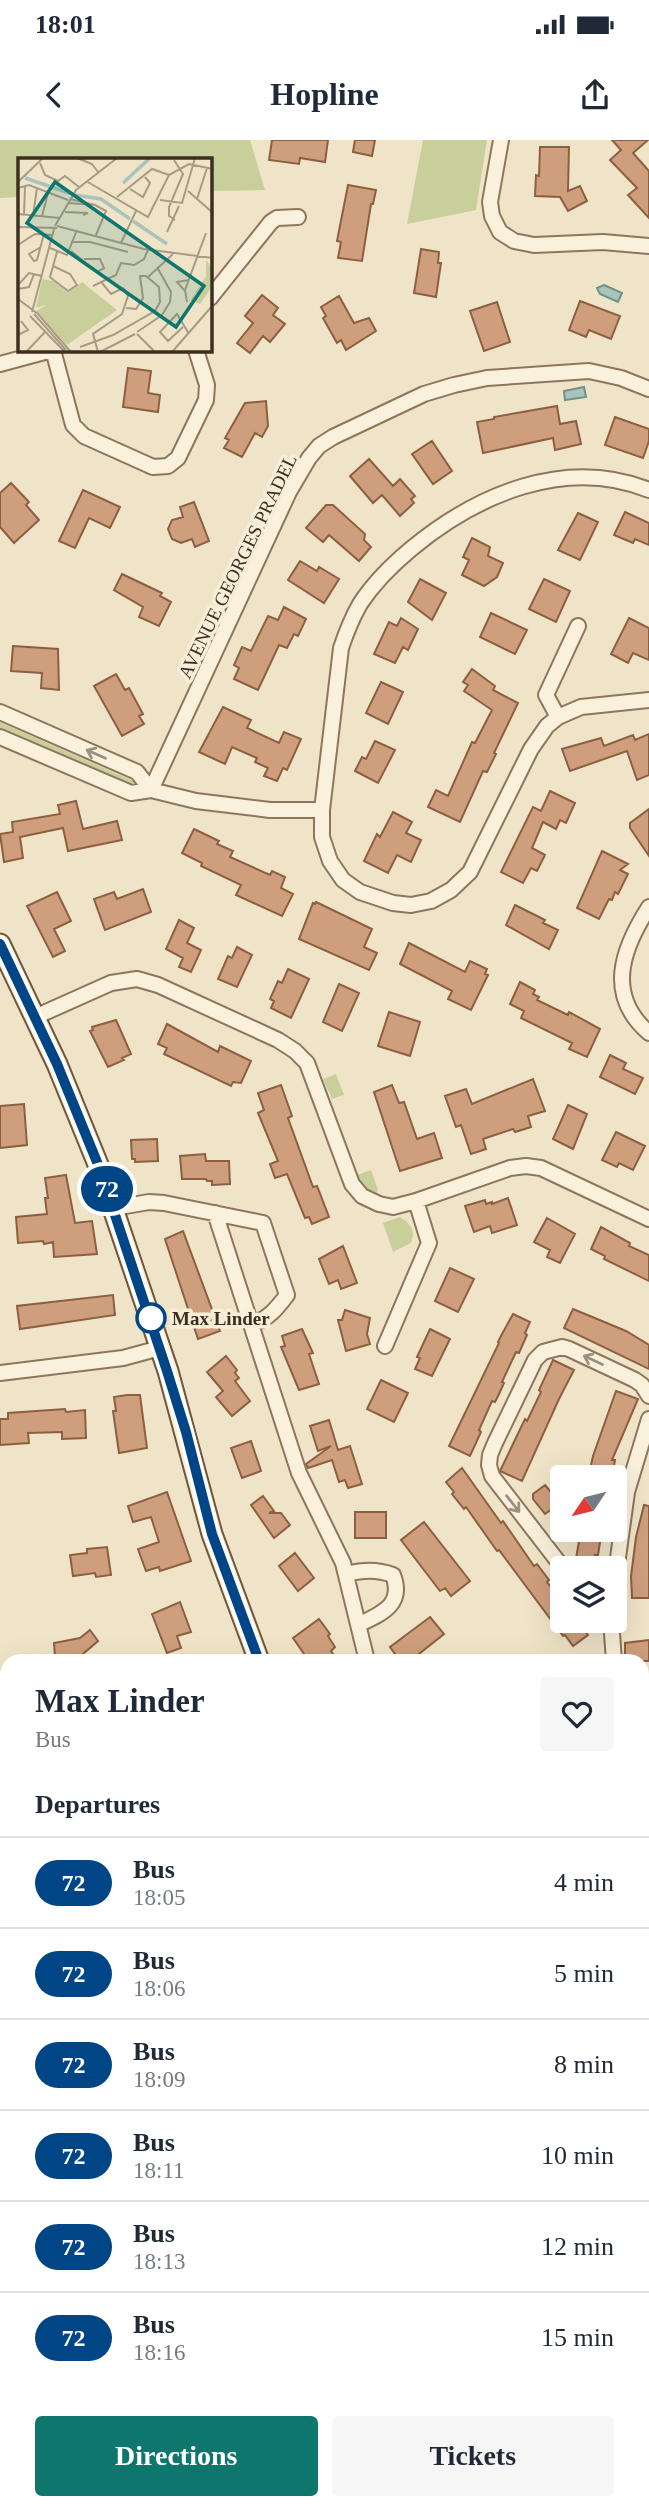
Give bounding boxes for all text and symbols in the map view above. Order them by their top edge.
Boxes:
text: 18:01 [35,10,96,39]
icon: back [35,76,73,114]
text: Hopline [270,76,379,112]
icon: share [576,76,614,114]
inset map [18,158,212,352]
street label: AVENUE GEORGES PRADEL [174,451,301,682]
one-way arrow [85,747,107,760]
line badge: 72 [76,1166,138,1212]
text: 72 [95,1176,119,1202]
marker: Max Linder [136,1303,166,1333]
place label: Max Linder [172,1308,270,1329]
one-way arrow [583,1353,605,1366]
north arrow [550,1465,626,1542]
map controls [550,1465,627,1633]
one-way arrow [505,1495,521,1513]
button: layers [550,1556,627,1633]
button: heart [540,1677,614,1751]
text: Max Linder [35,1683,205,1719]
text: Bus [35,1727,71,1752]
text: Departures [35,1790,160,1819]
text: Bus [133,1855,175,1884]
text: 4 min [554,1868,614,1897]
text: 72 [62,1870,86,1896]
text: 18:05 [133,1885,185,1910]
text: Bus [133,1946,175,1975]
text: 5 min [554,1959,614,1988]
text: 72 [62,1961,86,1987]
text: 18:06 [133,1976,185,2001]
text: Bus [133,2037,175,2066]
text: 8 min [554,2050,614,2079]
text: 72 [62,2052,86,2078]
text: 18:09 [133,2067,185,2092]
text: Bus [133,2128,175,2157]
text: 10 min [541,2141,614,2170]
text: 72 [62,2143,86,2169]
text: 18:11 [133,2158,185,2183]
text: Bus [133,2219,175,2248]
text: 12 min [541,2232,614,2261]
text: 72 [62,2234,86,2260]
text: 18:13 [133,2249,185,2274]
text: Bus [133,2310,175,2339]
text: 15 min [541,2323,614,2352]
text: 72 [62,2325,86,2351]
text: 18:16 [133,2340,185,2365]
button: Directions [35,2416,318,2496]
button: Tickets [332,2416,614,2496]

